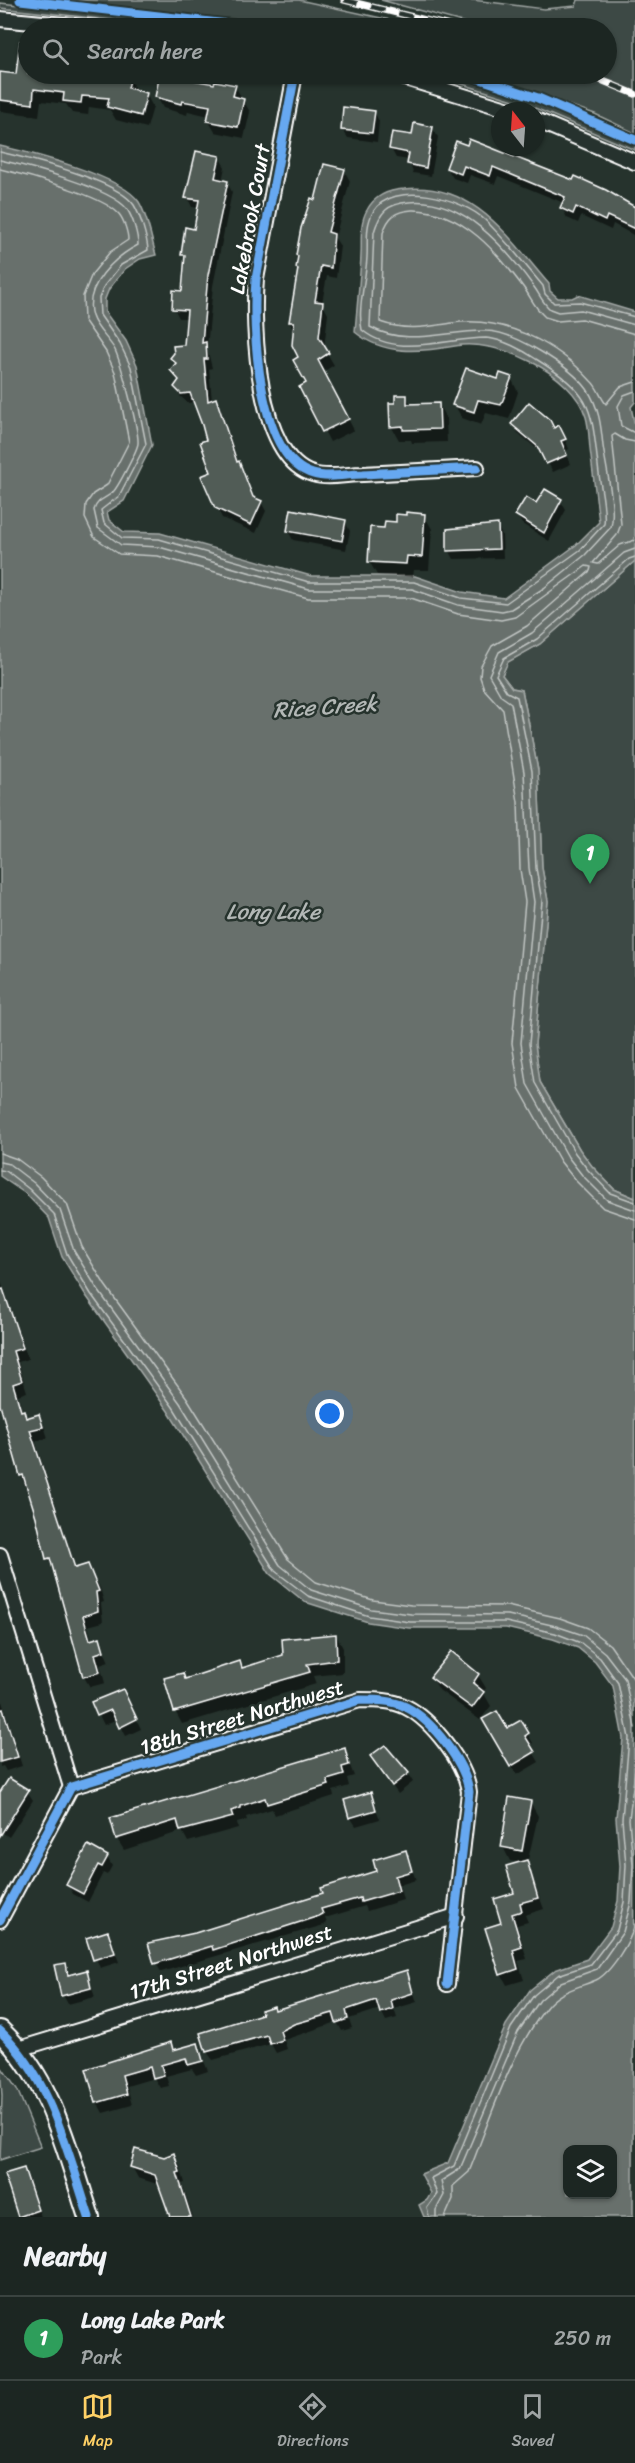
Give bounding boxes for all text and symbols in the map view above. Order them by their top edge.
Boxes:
search box [18,18,617,84]
text: Search here [87,32,203,71]
icon: search [39,35,72,68]
north arrow [491,102,545,156]
street label: Lakebrook Court [218,139,282,297]
water label: Rice Creek [272,683,379,730]
pin: 1 [570,834,610,884]
water label: Long Lake [226,892,322,931]
your location [315,1399,344,1428]
street label: 18th Street Northwest [135,1668,349,1766]
street label: 17th Street Northwest [125,1913,337,2011]
map controls [563,2145,617,2199]
button: layers [563,2145,617,2199]
text: Nearby [24,2233,106,2279]
text: Long Lake Park [81,2301,225,2340]
text: 1 [39,2321,48,2356]
text: 250 m [554,2321,611,2356]
text: Park [81,2340,122,2375]
tab: Map [81,2390,114,2455]
tab: Directions [277,2390,349,2455]
tab: Saved [511,2390,554,2455]

